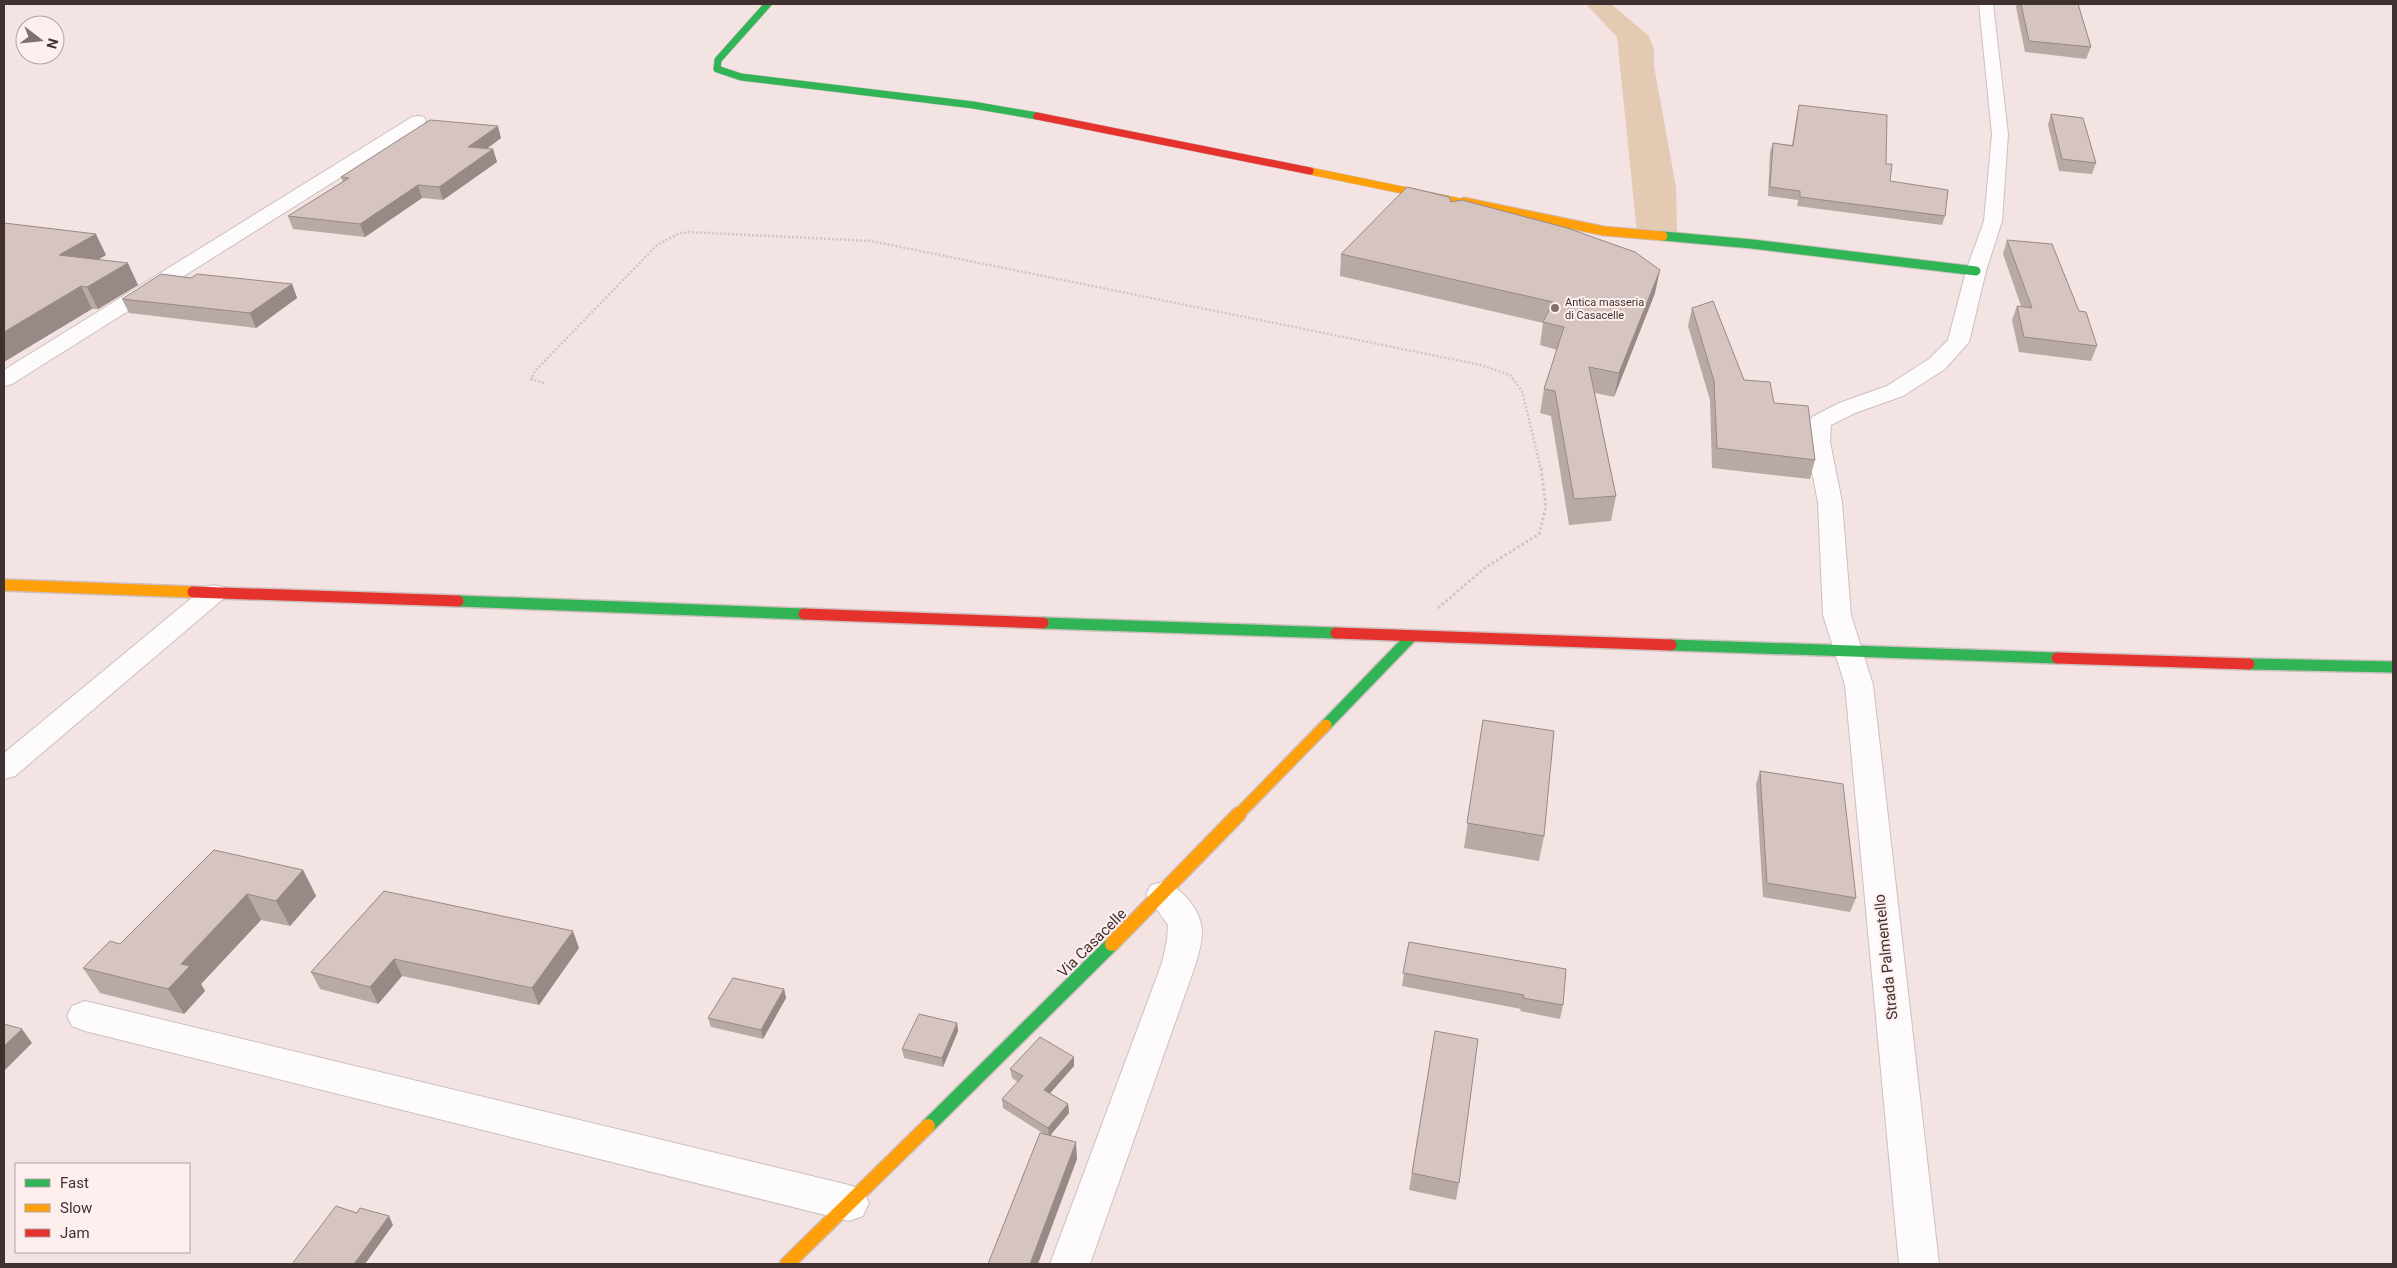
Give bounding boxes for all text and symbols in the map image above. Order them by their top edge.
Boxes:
north arrow [15,15,65,65]
text: N [43,37,62,51]
place label: Antica masseria di Casacelle [1565,296,1644,322]
marker: Antica masseria di Casacelle [1549,302,1561,314]
street label: Strada Palmentello [1870,893,1902,1021]
street label: Via Casacelle [1054,905,1130,981]
legend [15,1163,190,1253]
text: Fast [60,1174,89,1192]
text: Slow [60,1199,92,1217]
text: Jam [60,1224,90,1242]

